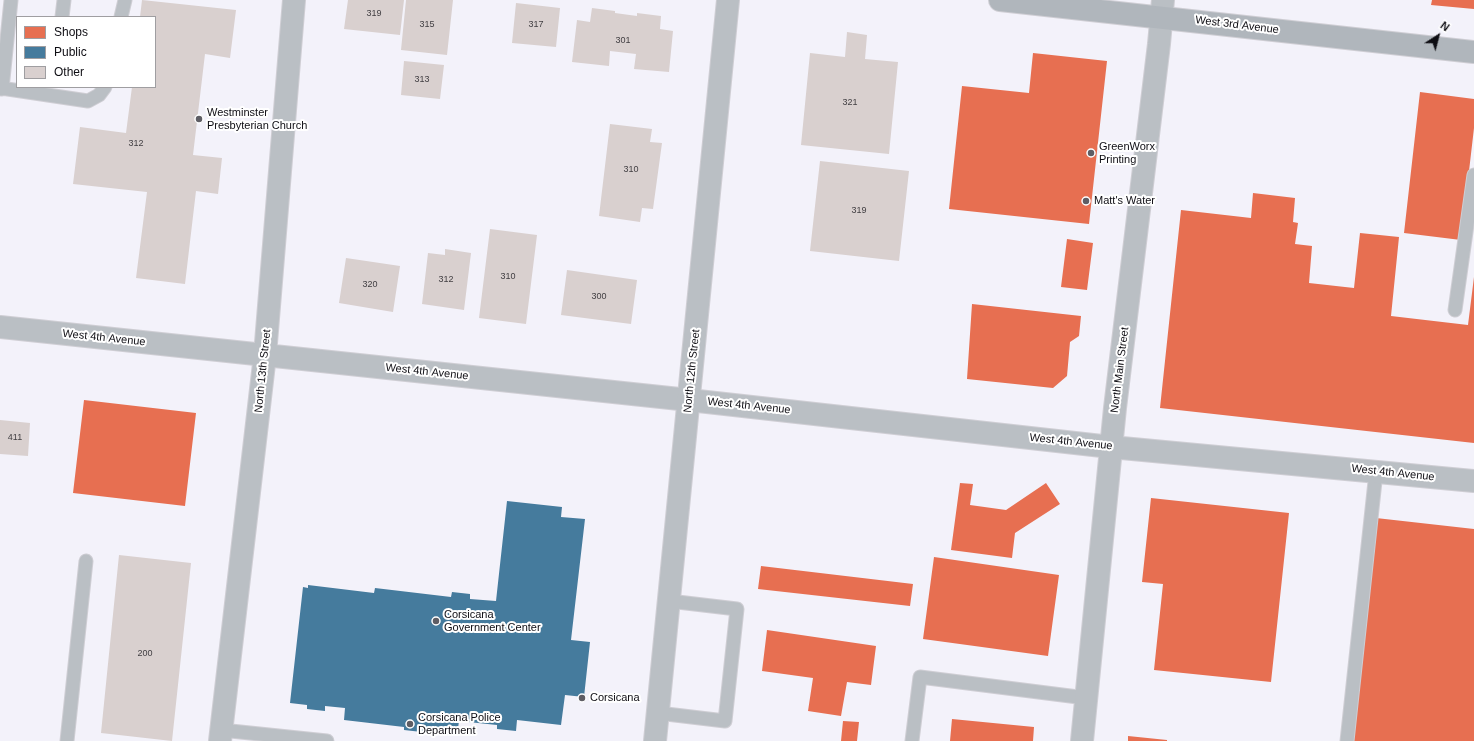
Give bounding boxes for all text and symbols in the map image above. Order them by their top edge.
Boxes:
house number: 319 [366,9,382,19]
street label: West 3rd Avenue [1195,13,1279,37]
legend [16,16,156,88]
north arrow [1418,16,1458,56]
text: N [1438,19,1452,33]
house number: 315 [419,20,435,30]
house number: 317 [528,20,544,30]
text: Shops [54,25,88,39]
house number: 301 [615,36,631,46]
text: Public [54,45,87,59]
text: Other [54,65,84,79]
house number: 313 [414,75,430,85]
house number: 321 [842,98,858,108]
place label: Westminster Presbyterian Church [207,106,307,132]
marker: Westminster Presbyterian Church [194,114,204,124]
house number: 312 [128,139,144,149]
place label: GreenWorx Printing [1099,140,1155,166]
marker: GreenWorx Printing [1086,148,1096,158]
house number: 310 [623,165,639,175]
place label: Matt's Water [1094,194,1155,208]
marker: Matt's Water [1081,196,1091,206]
house number: 319 [851,206,867,216]
house number: 310 [500,272,516,282]
house number: 312 [438,275,454,285]
house number: 320 [362,280,378,290]
house number: 300 [591,292,607,302]
street label: North Main Street [1108,326,1132,414]
street label: West 4th Avenue [62,327,146,349]
street label: North 13th Street [252,329,274,413]
street label: North 12th Street [681,329,703,413]
street label: West 4th Avenue [385,361,469,383]
street label: West 4th Avenue [707,395,791,417]
street label: West 4th Avenue [1029,431,1113,453]
house number: 411 [8,433,22,443]
street label: West 4th Avenue [1351,462,1435,484]
place label: Corsicana Government Center [444,608,541,634]
marker: Corsicana Government Center [431,616,441,626]
house number: 200 [137,649,153,659]
place label: Corsicana [590,691,640,705]
marker: Corsicana [577,693,587,703]
place label: Corsicana Police Department [418,711,501,737]
marker: Corsicana Police Department [405,719,415,729]

